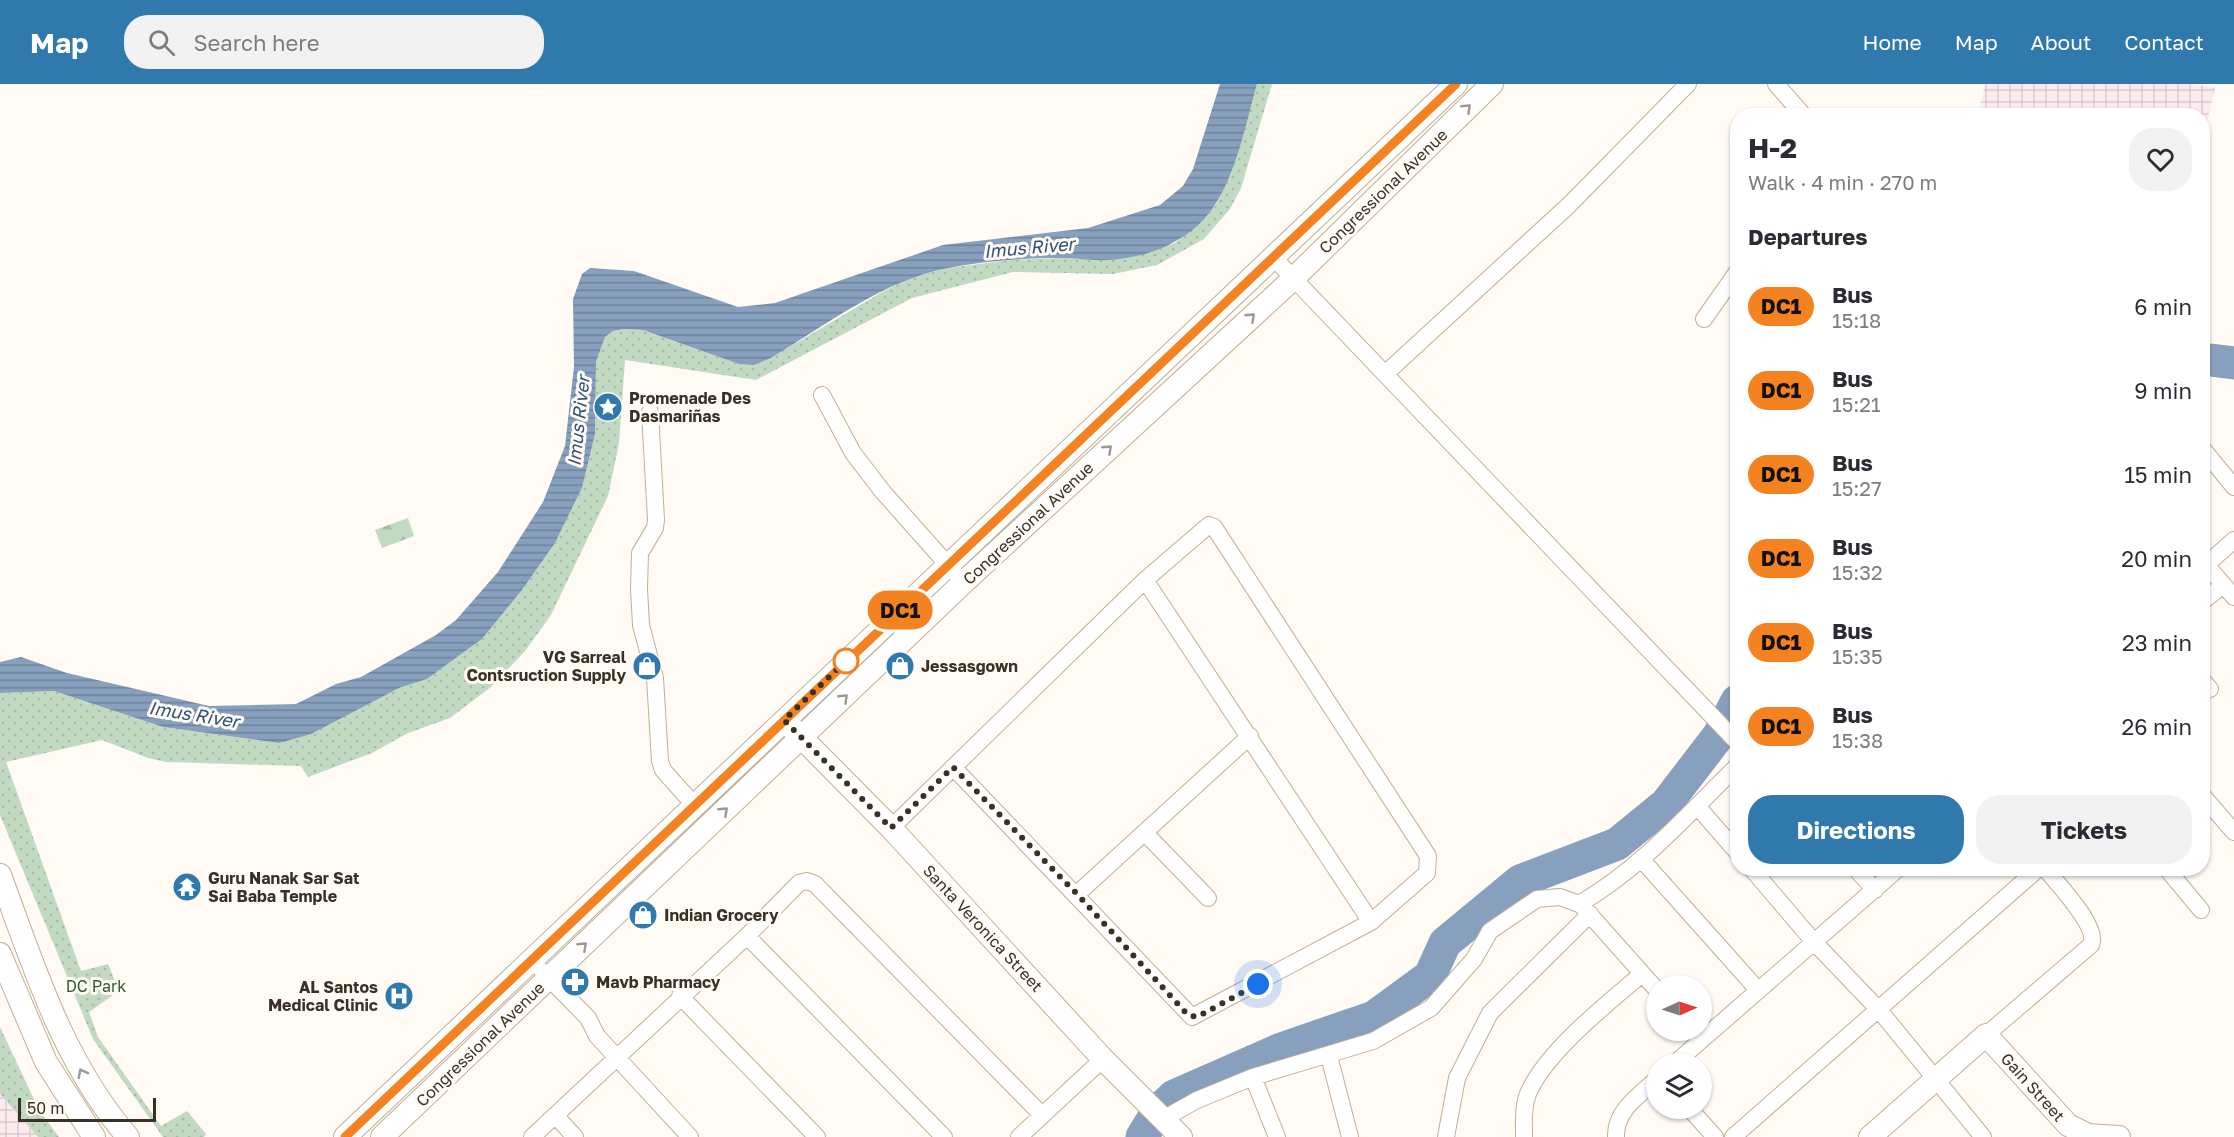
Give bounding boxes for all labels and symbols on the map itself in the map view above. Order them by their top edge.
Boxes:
one-way arrow [1460,105,1471,116]
street label: Congressional Avenue [1315,124,1451,258]
water label: Imus River [983,232,1078,262]
one-way arrow [1245,313,1255,324]
water label: Imus River [562,372,594,467]
place label: Promenade Des Dasmariñas [629,388,751,426]
place icon: Promenade Des Dasmariñas [592,391,624,423]
one-way arrow [1101,445,1112,456]
street label: Congressional Avenue [959,457,1097,589]
line badge: DC1 [866,590,934,630]
place label: VG Sarreal Contsruction Supply [466,647,627,685]
unlabelled marker [833,648,859,674]
shop icon: VG Sarreal Contsruction Supply [631,650,663,682]
shop icon: Jessasgown [884,650,916,682]
place label: Jessasgown [921,656,1018,676]
one-way arrow [836,694,847,705]
water label: Imus River [147,696,243,732]
one-way arrow [717,808,728,819]
street label: Santa Veronica Street [919,860,1047,996]
place label: Guru Nanak Sar Sat Sai Baba Temple [208,868,359,906]
temple icon: Guru Nanak Sar Sat Sai Baba Temple [171,871,203,903]
shop icon: Indian Grocery [627,899,659,931]
place label: Indian Grocery [664,905,779,925]
one-way arrow [576,942,587,953]
pharmacy icon: Mavb Pharmacy [559,966,591,998]
your location [1243,969,1273,999]
place label: Mavb Pharmacy [596,972,721,992]
north arrow [1646,975,1712,1041]
park label: DC Park [66,976,126,996]
place label: AL Santos Medical Clinic [268,977,378,1015]
street label: Congressional Avenue [412,977,548,1111]
hospital icon: AL Santos Medical Clinic [383,980,415,1012]
street label: Gain Street [1997,1048,2069,1126]
one-way arrow [78,1068,89,1079]
scale bar [18,1095,156,1122]

